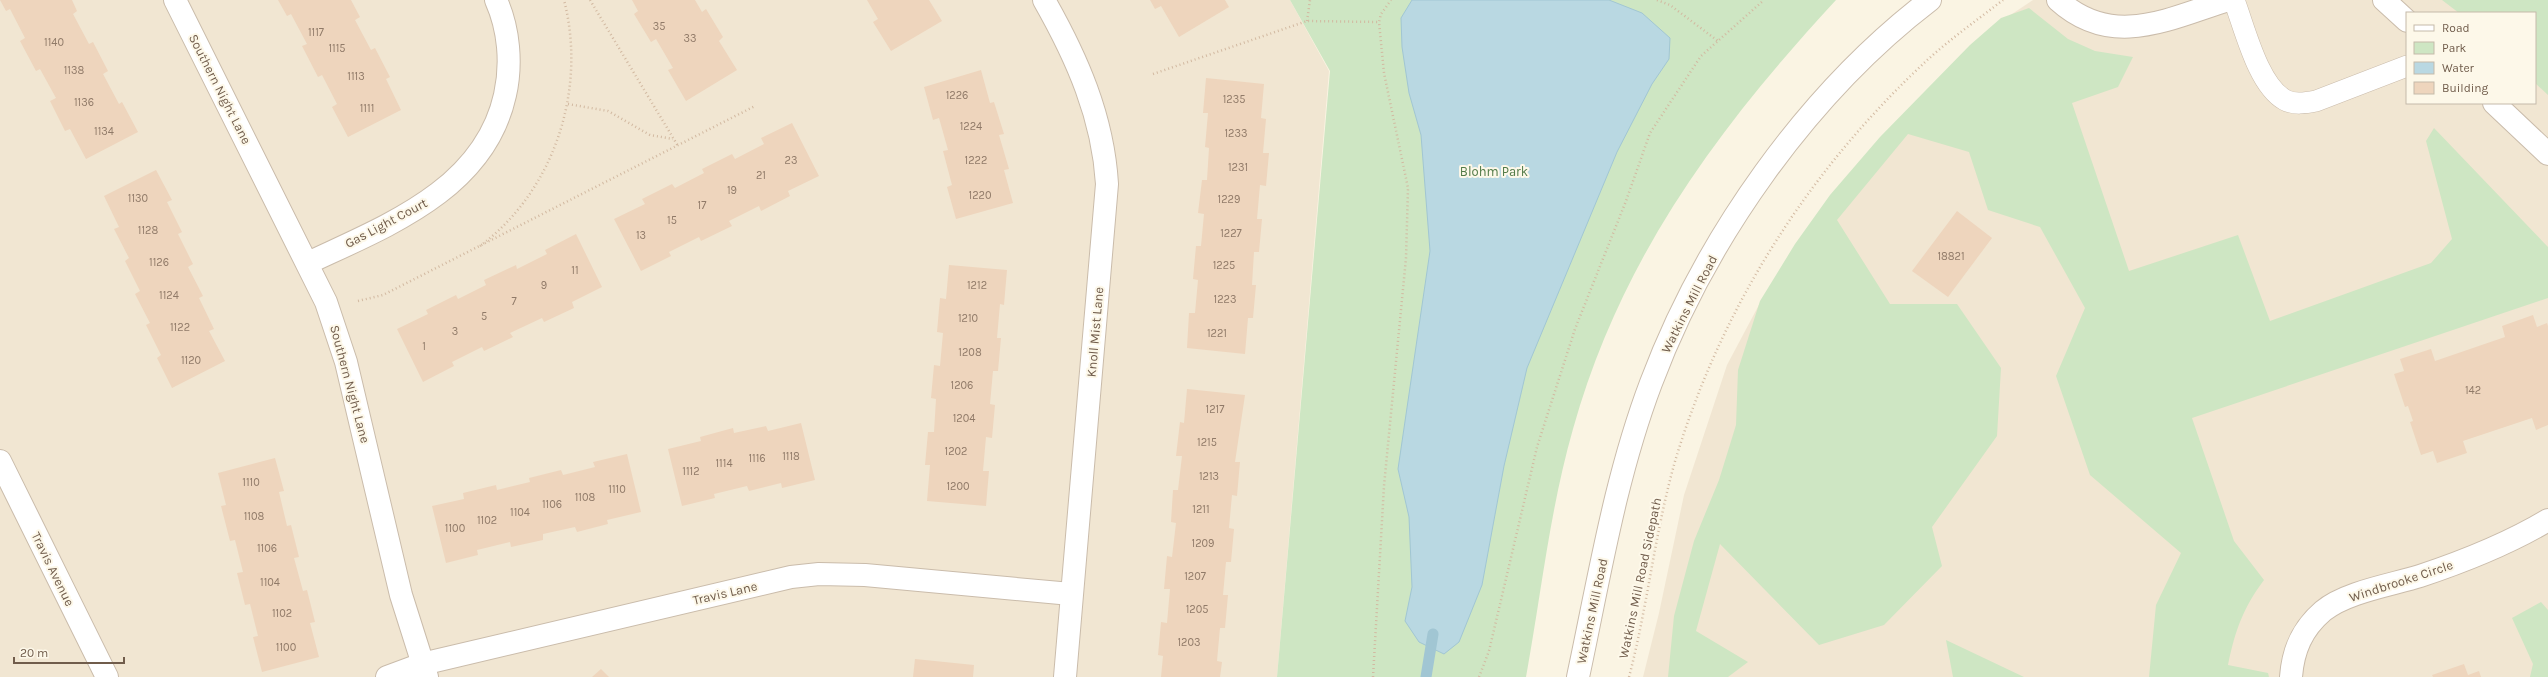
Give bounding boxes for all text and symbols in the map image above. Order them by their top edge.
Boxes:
legend [2406,12,2536,104]
house number: 35 [653,20,665,33]
text: Road [2442,21,2470,35]
house number: 1117 [308,26,324,39]
street label: Southern Night Lane [186,31,254,147]
house number: 33 [684,32,697,45]
house number: 1140 [44,36,64,49]
text: Park [2442,41,2467,55]
house number: 1115 [328,42,346,55]
text: Water [2442,61,2475,75]
house number: 1138 [64,64,85,77]
house number: 1113 [347,70,365,83]
text: Building [2442,81,2489,95]
house number: 1226 [946,89,968,102]
house number: 1235 [1223,93,1245,106]
house number: 1136 [74,96,94,109]
house number: 1111 [360,102,374,115]
house number: 1224 [960,120,982,133]
house number: 1134 [94,125,114,138]
house number: 1233 [1224,127,1248,140]
house number: 23 [785,154,797,167]
house number: 1222 [965,154,987,167]
house number: 1231 [1228,161,1248,174]
park label: Blohm Park [1460,164,1528,179]
house number: 21 [756,169,766,182]
house number: 19 [727,184,737,197]
house number: 1220 [969,189,991,202]
house number: 1130 [128,192,148,205]
house number: 1229 [1218,193,1240,206]
street label: Gas Light Court [342,195,430,251]
house number: 17 [698,199,706,212]
house number: 15 [667,214,677,227]
house number: 1128 [138,224,158,237]
house number: 1227 [1220,227,1242,240]
house number: 13 [636,229,646,242]
house number: 18821 [1937,250,1965,263]
street label: Watkins Mill Road [1658,253,1720,355]
house number: 1126 [149,256,169,269]
house number: 1225 [1213,259,1235,272]
house number: 11 [571,264,579,277]
house number: 9 [541,279,547,292]
house number: 1212 [967,279,987,292]
street label: Knoll Mist Lane [1084,286,1106,378]
house number: 1124 [159,289,179,302]
house number: 1223 [1214,293,1236,306]
house number: 7 [511,295,517,308]
house number: 5 [481,310,487,323]
house number: 1210 [958,312,978,325]
house number: 1122 [170,321,190,334]
street label: Southern Night Lane [327,323,373,445]
house number: 3 [452,325,458,338]
house number: 1221 [1207,327,1227,340]
house number: 1 [422,340,426,353]
house number: 1208 [958,346,982,359]
house number: 1120 [181,354,201,367]
house number: 1206 [951,379,973,392]
house number: 142 [2465,384,2481,397]
house number: 1217 [1206,403,1224,416]
house number: 1204 [953,412,975,425]
house number: 1215 [1197,436,1217,449]
house number: 1202 [945,445,967,458]
house number: 1118 [782,450,800,463]
house number: 1116 [748,452,766,465]
house number: 1114 [715,457,733,470]
house number: 1112 [682,465,700,478]
house number: 1213 [1199,470,1219,483]
house number: 1110 [242,476,260,489]
house number: 1200 [946,480,970,493]
house number: 1110 [608,483,626,496]
house number: 1108 [575,491,596,504]
street label: Watkins Mill Road Sidepath [1616,496,1664,660]
house number: 1106 [542,498,562,511]
house number: 1211 [1192,503,1210,516]
house number: 1104 [510,506,530,519]
house number: 1108 [244,510,265,523]
house number: 1102 [477,514,497,527]
house number: 1100 [445,522,465,535]
street label: Travis Avenue [29,530,78,609]
house number: 1209 [1192,537,1214,550]
house number: 1106 [257,542,277,555]
street label: Watkins Mill Road [1573,557,1611,665]
street label: Windbrooke Circle [2347,557,2455,605]
house number: 1207 [1184,570,1206,583]
house number: 1104 [260,576,280,589]
street label: Travis Lane [691,578,759,608]
house number: 1205 [1186,603,1208,616]
house number: 1102 [272,607,292,620]
house number: 1203 [1177,636,1201,649]
scale bar [14,639,124,665]
house number: 1100 [276,641,296,654]
text: 20 m [20,646,48,660]

